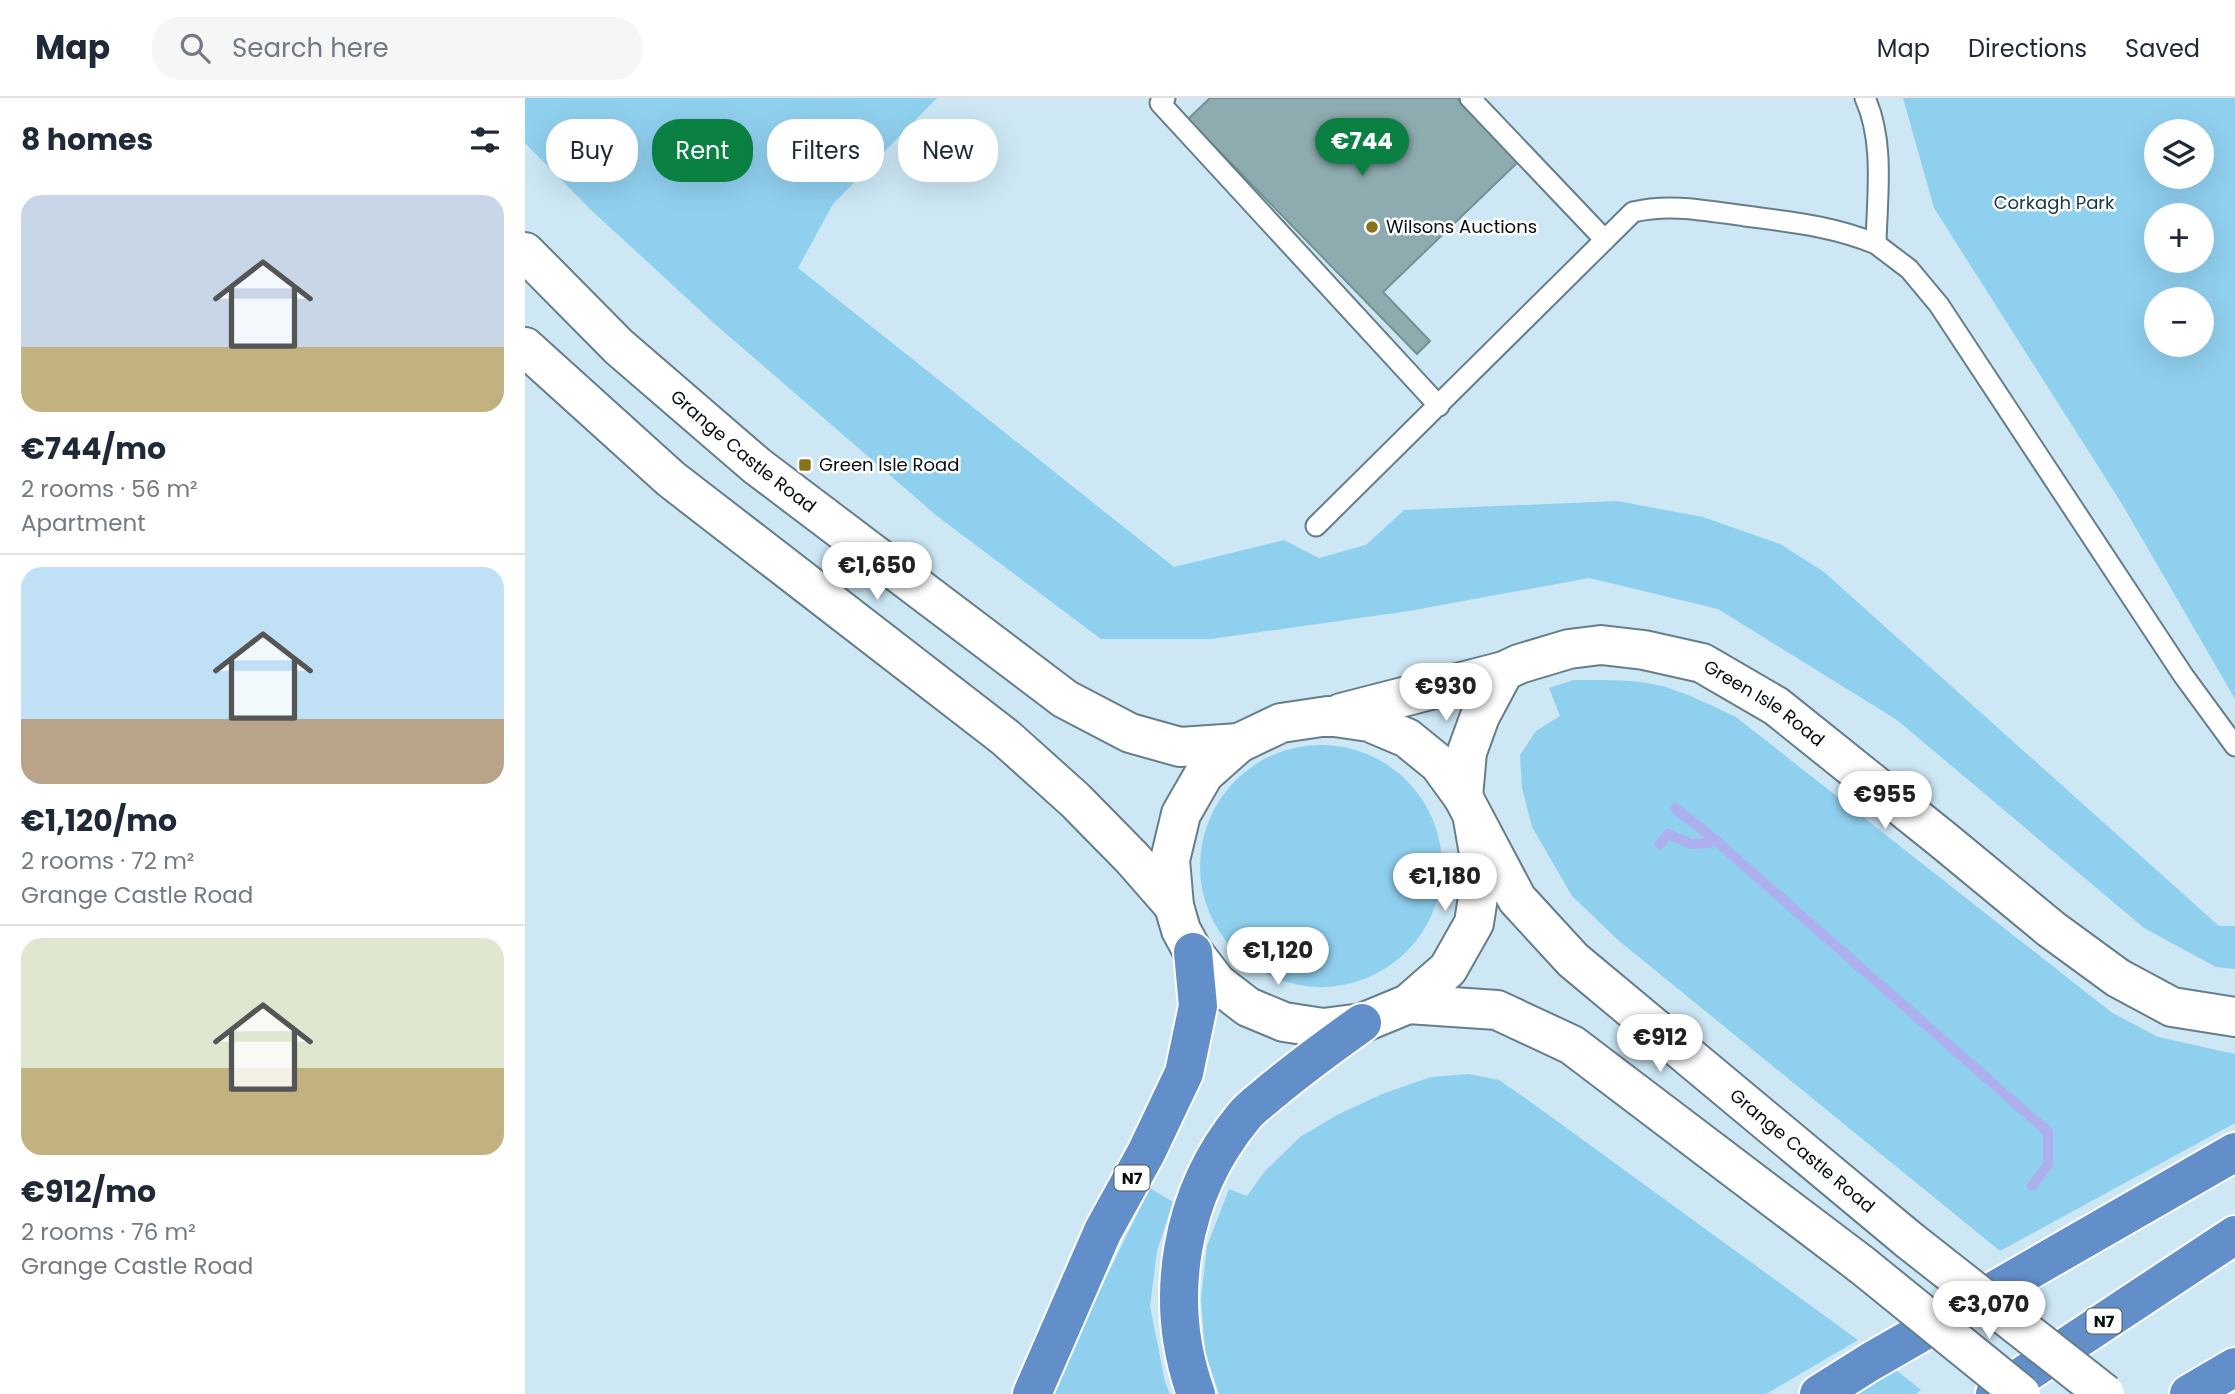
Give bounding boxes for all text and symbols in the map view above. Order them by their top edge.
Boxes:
search box [152,17,642,80]
text: Map [35,24,110,71]
icon: search [176,29,214,67]
text: Search here [232,30,389,66]
text: Map [1877,32,1930,65]
text: Directions [1968,32,2087,65]
text: Saved [2125,32,2200,65]
text: 8 homes [21,118,153,161]
pin: €744 [1321,118,1403,178]
chip: Buy [546,119,638,182]
chip: Rent [652,119,753,182]
chip: Filters [767,119,884,182]
chip: New [898,119,998,182]
map controls [2144,119,2214,357]
button: layers [2144,119,2214,189]
icon: filters [466,121,504,159]
text: €744 [1331,125,1393,157]
park label: Corkagh Park [1994,190,2115,215]
button: + [2144,203,2214,273]
place label: Wilsons Auctions [1386,214,1537,239]
marker: Wilsons Auctions [1364,219,1380,235]
icon: home [200,241,326,367]
button: − [2144,287,2214,357]
street label: Grange Castle Road [665,384,822,518]
text: €744/mo [21,427,166,470]
place label: Green Isle Road [819,452,959,477]
marker: Green Isle Road [797,457,813,473]
text: 2 rooms · 56 m² [21,473,198,505]
text: Apartment [21,507,146,539]
pin: €1,650 [820,542,934,602]
text: €1,650 [838,549,916,581]
icon: home [200,613,326,739]
street label: Green Isle Road [1699,654,1830,752]
pin: €930 [1405,664,1487,723]
text: €930 [1415,670,1477,702]
pin: €955 [1844,772,1926,831]
text: €955 [1854,778,1916,810]
text: €1,120/mo [21,799,177,842]
text: 2 rooms · 72 m² [21,845,194,877]
pin: €1,180 [1388,854,1502,913]
text: €1,180 [1409,860,1481,892]
text: Grange Castle Road [21,879,253,911]
pin: €1,120 [1221,928,1335,987]
text: €1,120 [1243,934,1313,966]
icon: home [200,984,326,1110]
pin: €912 [1619,1014,1701,1074]
text: €912 [1633,1021,1687,1053]
street label: Grange Castle Road [1725,1083,1880,1218]
road number: N7 [1115,1166,1149,1190]
text: €912/mo [21,1170,156,1213]
text: 2 rooms · 76 m² [21,1216,196,1248]
text: Grange Castle Road [21,1250,253,1282]
pin: €3,070 [1932,1282,2046,1341]
text: €3,070 [1948,1288,2030,1320]
road number: N7 [2087,1308,2121,1334]

